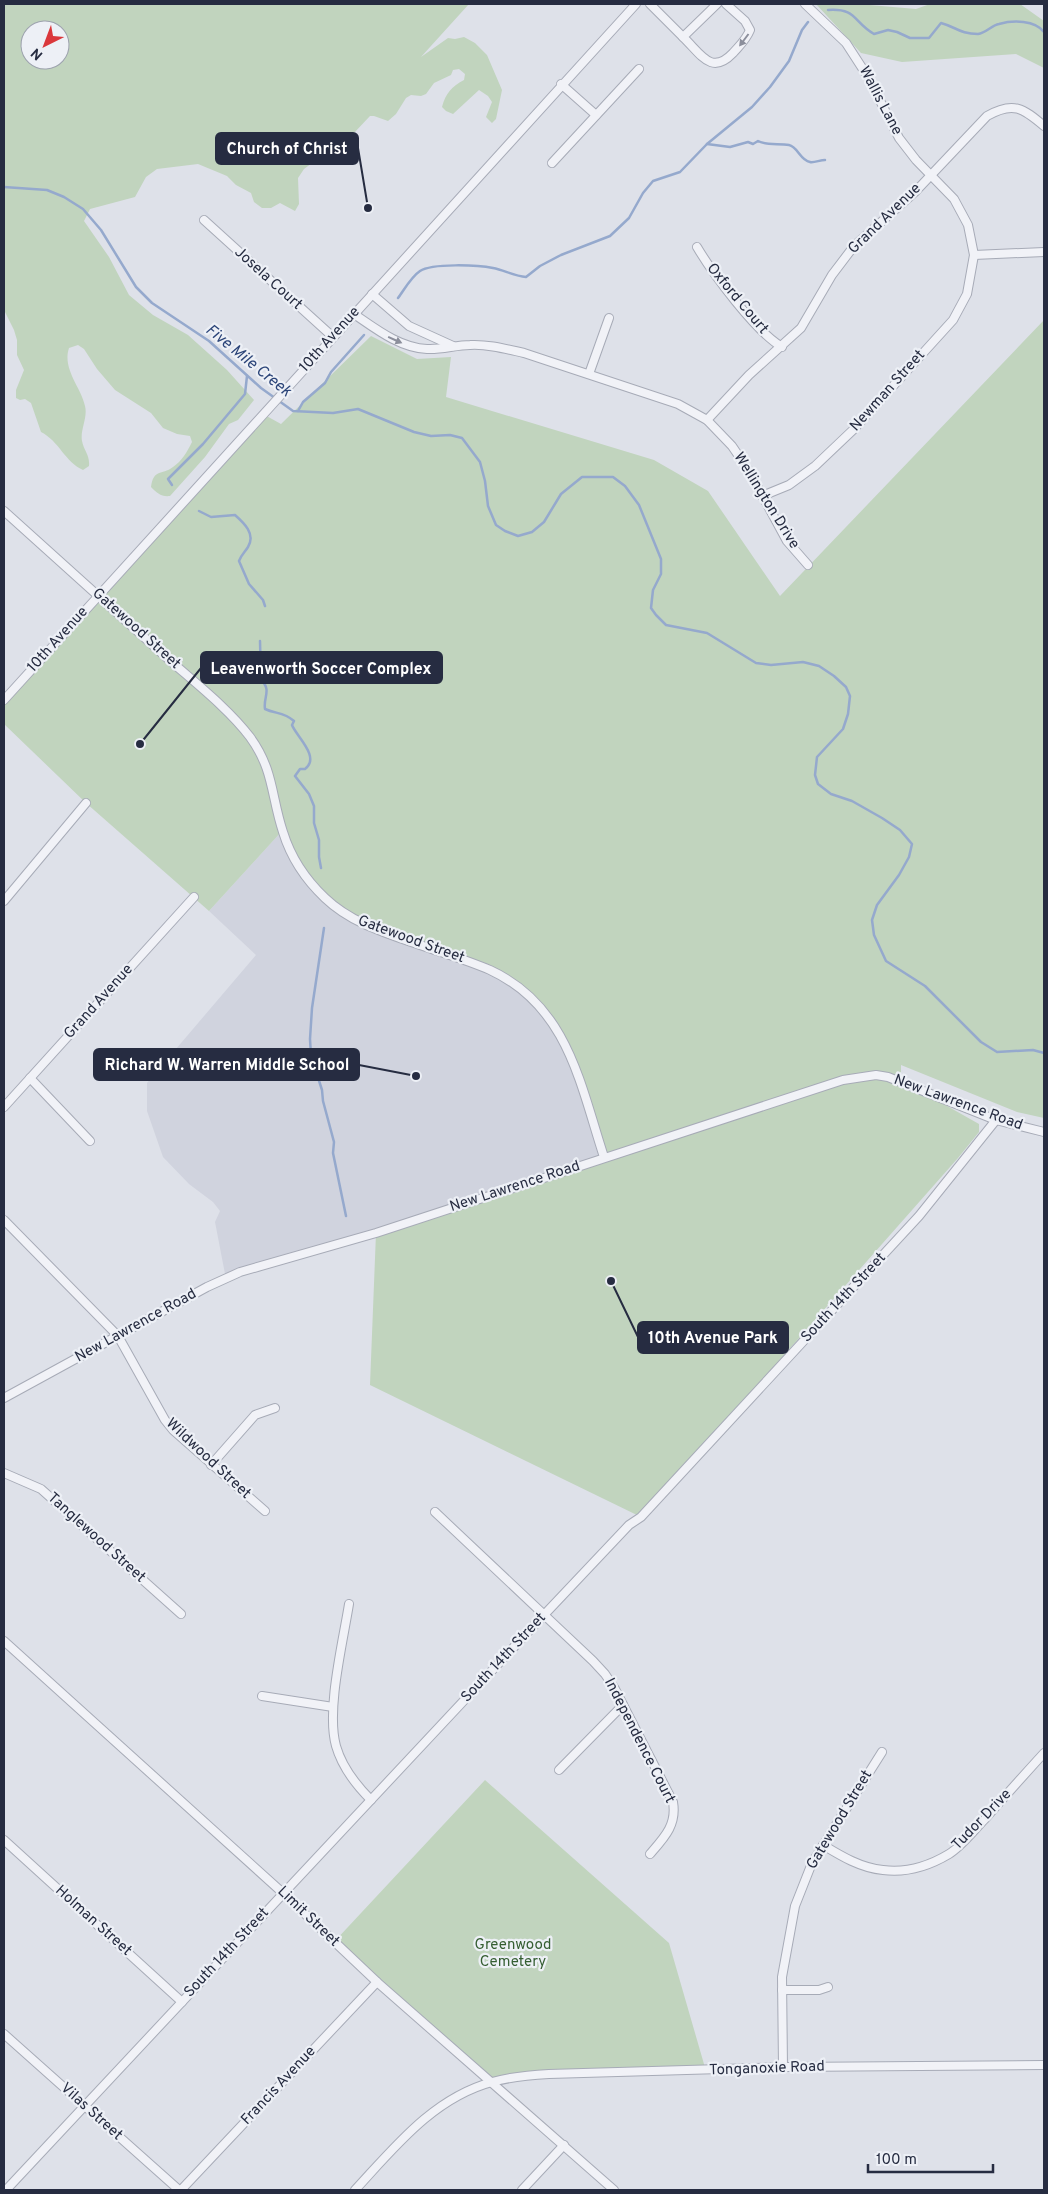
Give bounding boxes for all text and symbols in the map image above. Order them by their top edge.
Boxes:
north arrow [20,20,70,70]
one-way arrow [738,33,749,46]
text: N [28,44,47,63]
street label: Wallis Lane [854,63,906,139]
callout: Church of Christ [216,133,358,164]
text: Church of Christ [226,140,348,160]
street label: Grand Avenue [845,179,925,259]
street label: Josela Court [230,243,306,315]
street label: Oxford Court [702,260,772,338]
street label: 10th Avenue [295,303,365,377]
water label: Five Mile Creek [201,320,296,402]
one-way arrow [388,336,402,344]
street label: Newman Street [846,346,930,436]
street label: Wellington Drive [729,449,803,553]
street label: Gatewood Street [88,584,184,674]
street label: 10th Avenue [23,603,93,677]
callout: Leavenworth Soccer Complex [201,652,442,683]
text: Leavenworth Soccer Complex [210,660,432,680]
street label: Gatewood Street [355,912,467,968]
street label: Grand Avenue [60,961,138,1043]
callout: Richard W. Warren Middle School [94,1049,359,1080]
text: Richard W. Warren Middle School [105,1056,349,1076]
street label: New Lawrence Road [891,1071,1025,1135]
street label: New Lawrence Road [447,1157,583,1217]
street label: South 14th Street [797,1249,891,1347]
street label: New Lawrence Road [72,1285,200,1367]
callout: 10th Avenue Park [638,1322,788,1353]
text: 10th Avenue Park [648,1329,778,1349]
street label: Wildwood Street [161,1415,255,1503]
street label: Tanglewood Street [43,1489,149,1587]
street label: South 14th Street [457,1609,551,1707]
street label: Independence Court [599,1675,679,1807]
street label: Gatewood Street [803,1767,877,1873]
street label: Tudor Drive [948,1785,1016,1855]
street label: Holman Street [51,1881,135,1961]
street label: Limit Street [273,1883,343,1951]
street label: South 14th Street [180,1904,274,2002]
park label: Greenwood Cemetery [475,1936,551,1972]
street label: Francis Avenue [238,2043,320,2129]
street label: Tonganoxie Road [709,2057,825,2081]
street label: Vilas Street [56,2079,126,2145]
scale bar [868,2142,993,2174]
text: 100 m [876,2151,917,2170]

